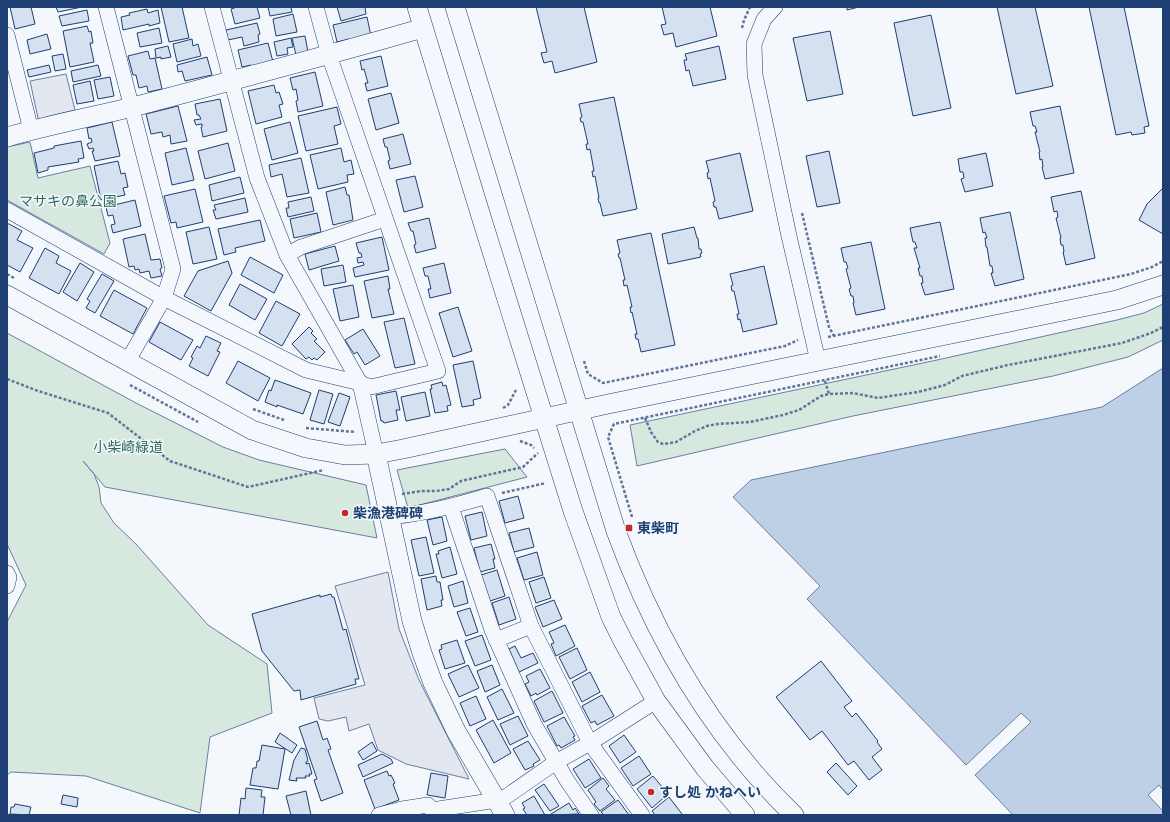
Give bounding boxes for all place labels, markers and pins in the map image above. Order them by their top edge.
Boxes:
place label: 柴漁港碑碑 [353,504,423,522]
marker: 柴漁港碑碑 [340,508,350,518]
place label: 東柴町 [637,519,679,537]
marker: 東柴町 [624,523,634,533]
place label: すし処 かねへい [659,783,761,801]
marker: すし処 かねへい [646,787,656,797]

